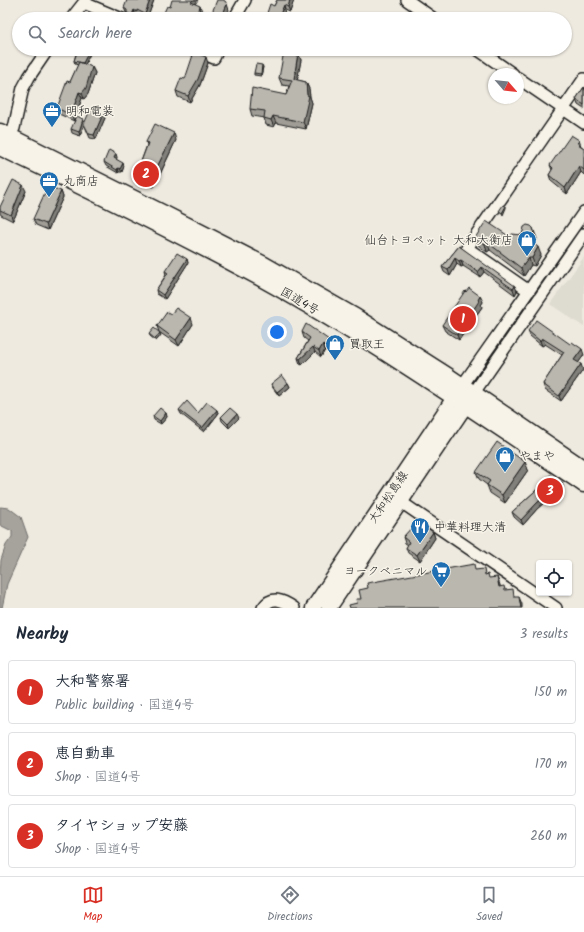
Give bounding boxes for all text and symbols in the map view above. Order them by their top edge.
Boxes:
search box [12,12,572,56]
text: Search here [58,22,132,46]
icon: search [26,23,48,45]
north arrow [488,68,524,104]
office icon: 明和電装 [41,100,63,128]
place label: 明和電装 [66,102,114,121]
pin: 2 [133,159,159,189]
office icon: 丸商店 [38,170,60,198]
place label: 丸商店 [63,172,99,191]
shop icon: 仙台トヨペット 大和大衡店 [516,229,538,257]
place label: 仙台トヨペット 大和大衡店 [364,231,513,250]
street label: 国道4号 [277,283,323,320]
pin: 1 [450,304,476,334]
your location [267,322,287,342]
shop icon: 買取王 [324,333,346,361]
place label: 買取王 [349,335,385,354]
shop icon: やまや [494,445,516,473]
place label: やまや [519,447,555,466]
street label: 大和松島線 [364,467,413,527]
pin: 3 [537,476,563,506]
restaurant icon: 中華料理大清 [409,516,431,544]
place label: 中華料理大清 [434,518,506,537]
supermarket icon: ヨークベニマル [430,560,452,588]
map controls [536,560,572,596]
button: locate [536,560,572,596]
place label: ヨークベニマル [344,562,427,581]
text: Nearby [16,621,68,648]
text: 3 results [520,624,568,645]
text: 大和警察署 [55,670,130,694]
text: 1 [28,682,32,703]
text: 150 m [534,682,567,703]
text: Public building · 国道4号 [55,695,194,716]
text: 恵自動車 [55,742,115,766]
text: 2 [26,754,34,775]
text: 170 m [535,754,567,775]
text: Shop · 国道4号 [55,767,141,788]
text: タイヤショップ安藤 [55,814,188,838]
text: 3 [26,826,34,847]
text: 260 m [530,826,567,847]
text: Shop · 国道4号 [55,839,141,860]
tab: Map [82,884,104,926]
tab: Directions [267,884,313,926]
tab: Saved [476,884,502,926]

